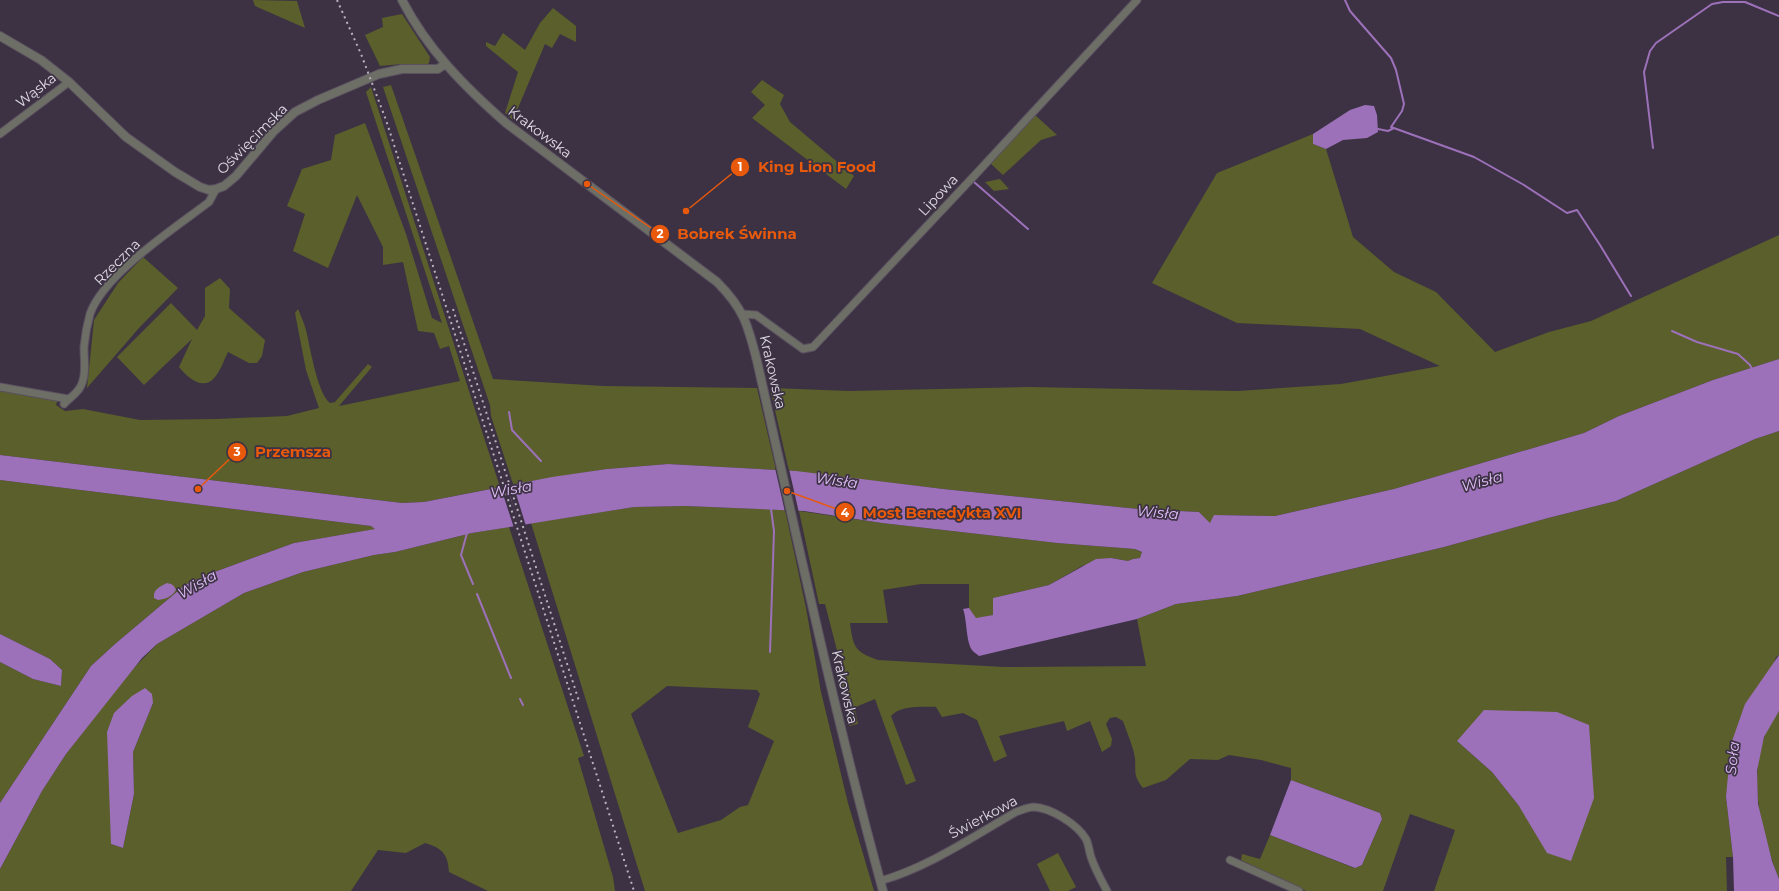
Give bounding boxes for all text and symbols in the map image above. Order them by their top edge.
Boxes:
street label: Wąska [12,69,60,111]
street label: Oświęcimska [213,100,291,178]
street label: Krakowska [505,102,575,162]
callout: King Lion Food [730,154,884,181]
text: King Lion Food [758,157,876,176]
text: 1 [738,159,742,174]
street label: Lipowa [914,170,962,220]
callout: Bobrek Świnna [650,220,805,247]
text: Bobrek Świnna [677,224,797,243]
text: 2 [656,226,664,241]
street label: Rzeczna [90,235,144,289]
street label: Krakowska [756,333,790,411]
callout: Przemsza [227,438,339,465]
text: Przemsza [255,442,331,461]
text: 3 [232,444,241,459]
water label: Wisła [1459,466,1505,496]
water label: Wisła [815,468,859,492]
water label: Wisła [489,476,533,502]
callout: Most Benedykta XVI [835,499,1029,526]
water label: Wisła [1136,501,1180,523]
text: Most Benedykta XVI [863,503,1021,522]
text: 4 [841,505,850,520]
water label: Wisła [174,565,220,603]
street label: Krakowska [828,648,862,726]
water label: Soła [1721,740,1743,776]
street label: Świerkowa [945,791,1021,843]

